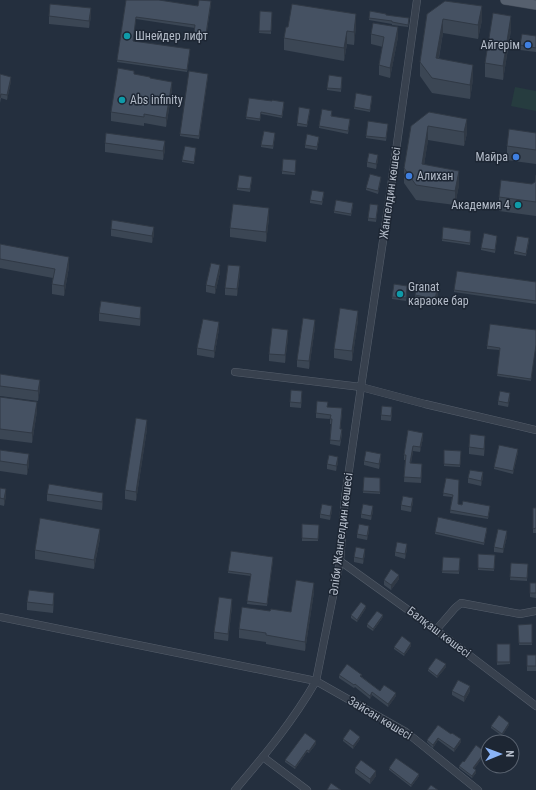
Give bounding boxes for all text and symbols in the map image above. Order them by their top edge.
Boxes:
place label: Шнейдер лифт [135,29,208,43]
marker: Шнейдер лифт [122,31,132,41]
place label: Айгерім [481,38,520,52]
marker: Айгерім [523,40,533,50]
place label: Abs infinity [130,93,183,107]
marker: Abs infinity [117,95,127,105]
street label: Жангелдин көшесі [377,146,403,240]
place label: Майра [475,150,508,164]
marker: Майра [511,152,521,162]
place label: Алихан [417,169,453,183]
marker: Алихан [404,171,414,181]
place label: Академия 4 [451,198,510,212]
marker: Академия 4 [513,200,523,210]
place label: Granat караоке бар [408,280,469,308]
marker: Granat караоке бар [395,289,405,299]
street label: Әліби Жангелдин көшесі [327,472,355,596]
street label: Балқаш көшесі [405,604,473,660]
street label: Зайсан көшесі [345,693,415,743]
north arrow [480,734,520,774]
text: N [503,750,516,758]

